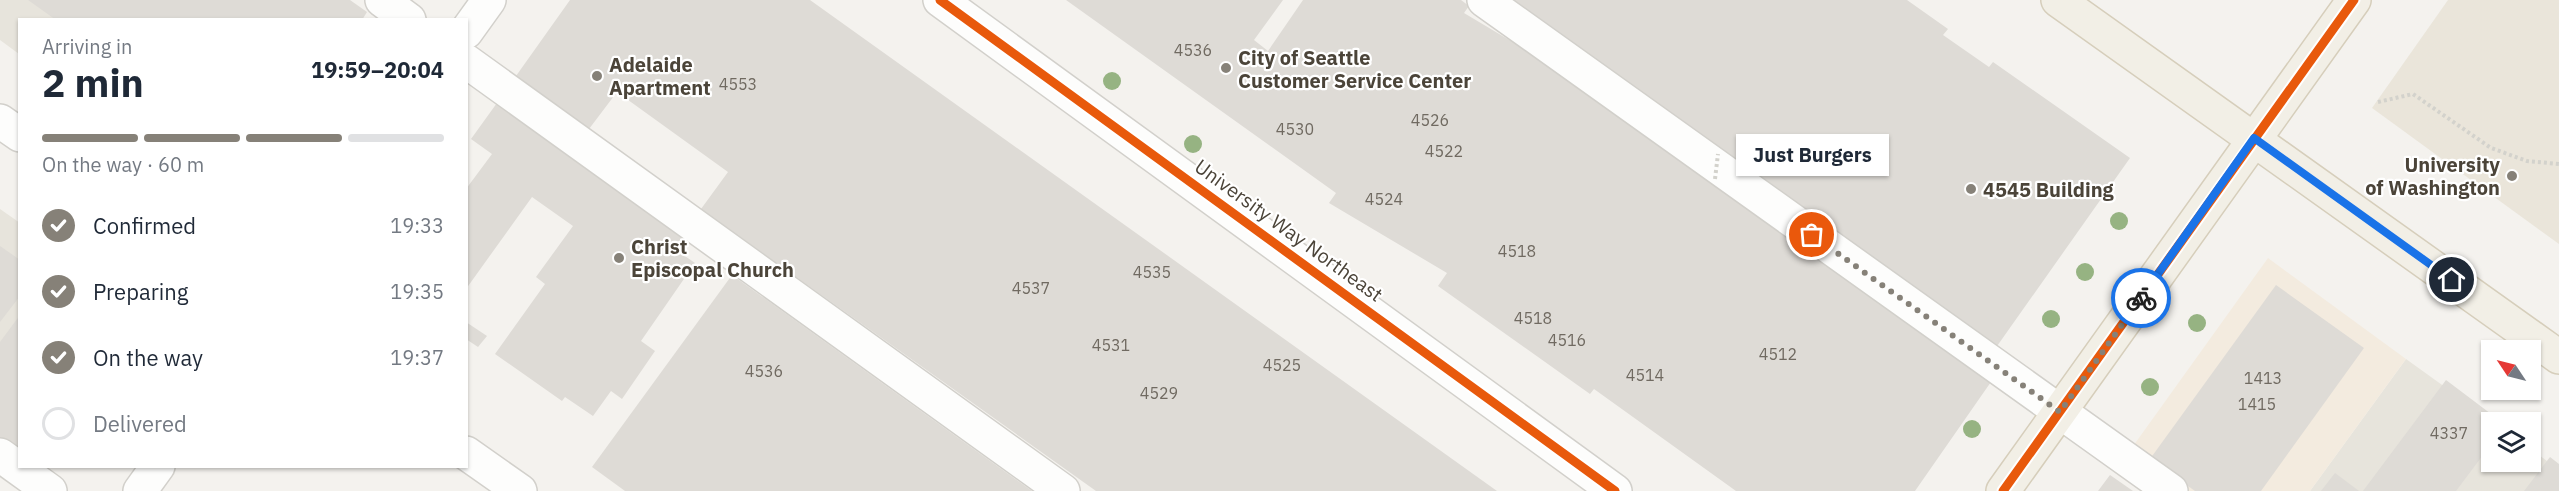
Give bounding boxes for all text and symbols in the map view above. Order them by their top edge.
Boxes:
text: Arriving in [42,33,132,60]
house number: 4536 [1174,40,1212,60]
place label: City of Seattle Customer Service Center [1238,44,1471,94]
place label: Adelaide Apartment [609,51,711,101]
text: 19:59–20:04 [311,55,444,84]
text: 2 min [42,57,144,108]
marker: City of Seattle Customer Service Center [1219,61,1233,75]
marker: Adelaide Apartment [590,69,604,83]
house number: 4553 [719,74,757,94]
house number: 4526 [1411,110,1449,130]
house number: 4530 [1276,119,1314,139]
callout: Just Burgers [1736,133,1888,175]
house number: 4522 [1425,141,1463,161]
text: Just Burgers [1753,141,1872,168]
text: On the way · 60 m [42,151,204,178]
place label: University of Washington [2365,151,2500,201]
street label: University Way Northeast [1189,152,1389,308]
marker: University of Washington [2505,169,2519,183]
place label: 4545 Building [1983,176,2115,203]
marker: 4545 Building [1964,182,1978,196]
house number: 4524 [1365,189,1403,209]
icon: check [42,209,75,242]
pin [1786,209,1837,260]
text: Confirmed [93,211,196,240]
text: 19:33 [390,212,444,239]
icon: bag [1795,218,1828,251]
place label: Christ Episcopal Church [631,233,794,283]
house number: 4518 [1498,241,1536,261]
marker: Christ Episcopal Church [612,251,626,265]
pin [2426,254,2477,305]
house number: 4535 [1133,262,1171,282]
icon: home [2435,263,2468,296]
courier [2111,268,2171,328]
icon: check [42,275,75,308]
text: Preparing [93,277,188,306]
text: 19:35 [390,278,444,305]
house number: 4537 [1012,278,1050,298]
icon: bike [2125,282,2158,315]
house number: 4518 [1514,308,1552,328]
house number: 4516 [1548,330,1586,350]
house number: 4531 [1092,335,1130,355]
north arrow [2481,340,2541,400]
map controls [2481,340,2541,472]
icon: check [42,341,75,374]
text: On the way [93,343,203,372]
text: 19:37 [390,344,444,371]
house number: 4512 [1759,344,1797,364]
house number: 4525 [1263,355,1301,375]
house number: 4536 [745,361,783,381]
house number: 4514 [1626,365,1664,385]
house number: 1413 [2244,368,2282,388]
house number: 4529 [1140,383,1178,403]
house number: 1415 [2238,394,2276,414]
text: Delivered [93,409,187,438]
button: layers [2481,412,2541,472]
house number: 4337 [2430,423,2468,443]

